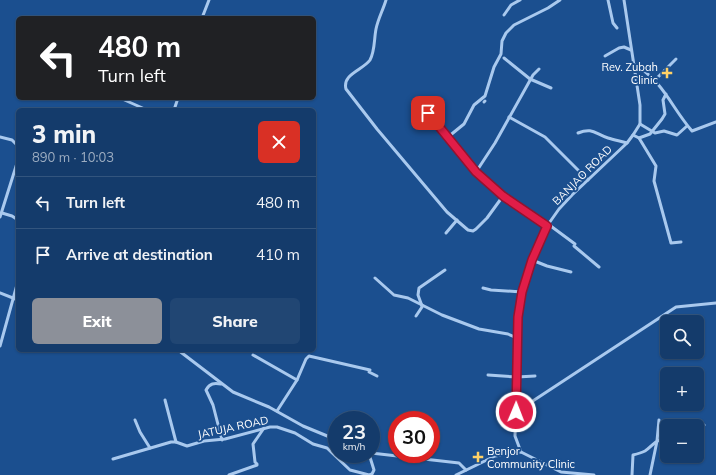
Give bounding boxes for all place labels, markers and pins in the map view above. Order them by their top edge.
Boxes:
place label: Rev. Zubah Clinic [601,60,659,87]
marker: Rev. Zubah Clinic [661,67,673,79]
pin [411,96,445,130]
place label: Benjor Community Clinic [487,444,576,471]
marker: Benjor Community Clinic [472,451,484,463]

